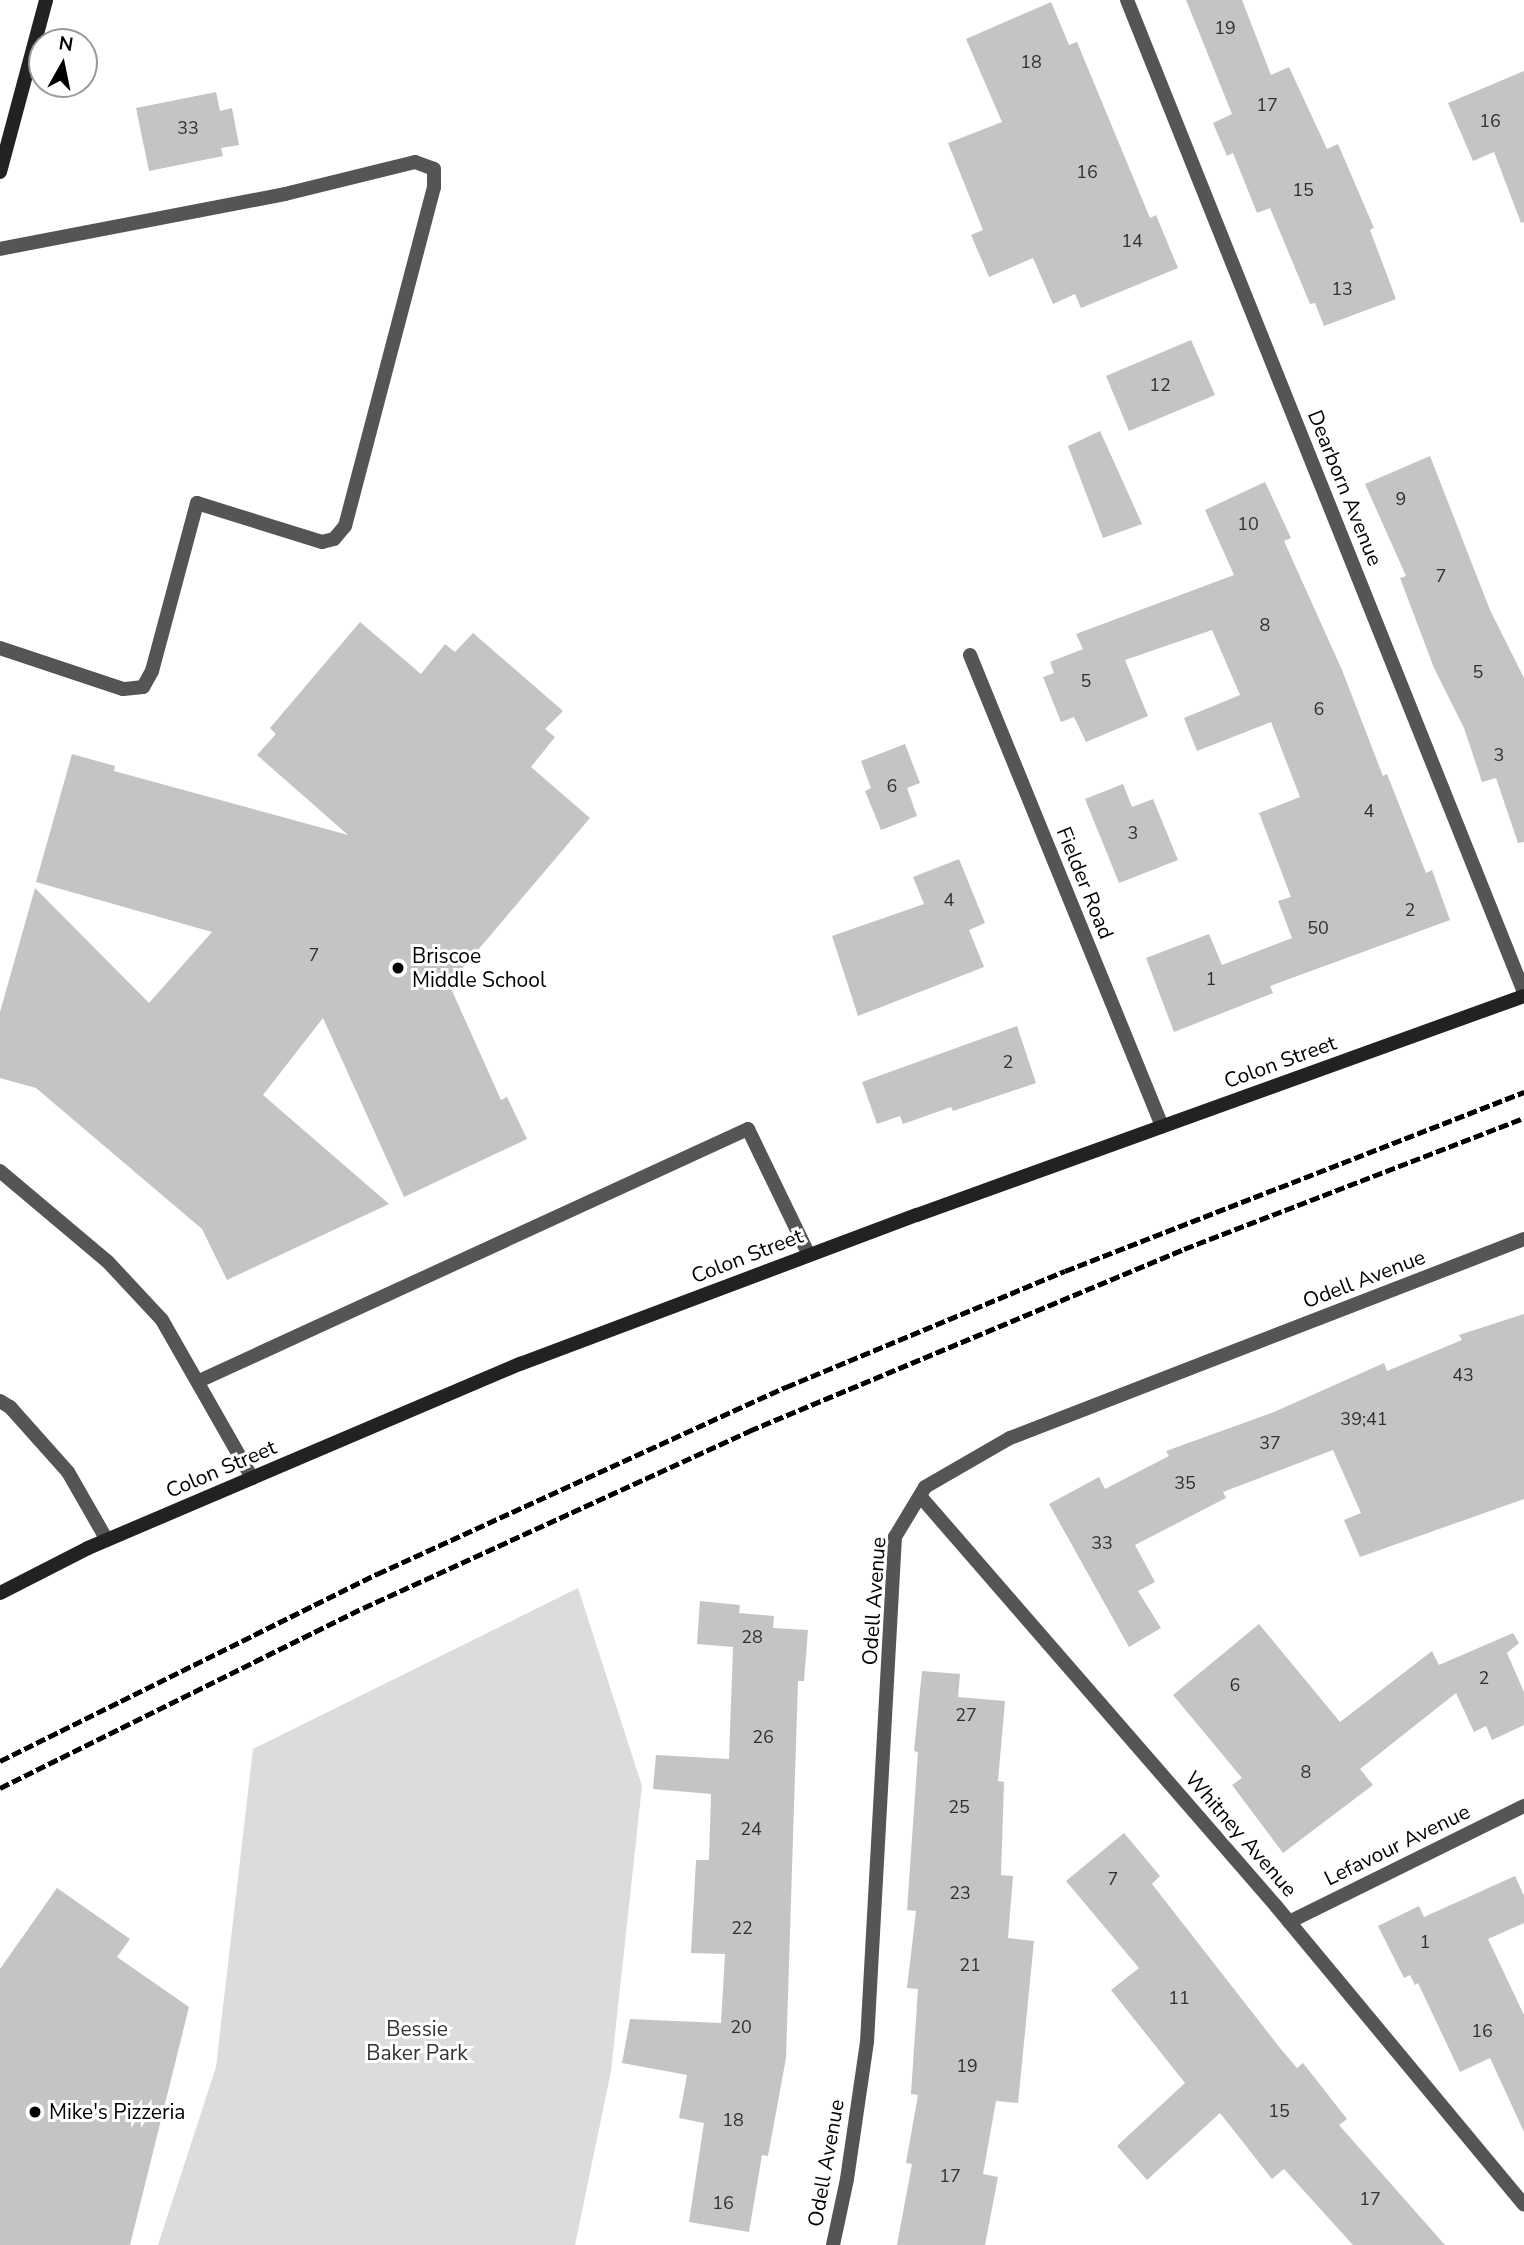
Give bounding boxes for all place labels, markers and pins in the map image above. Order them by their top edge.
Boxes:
place label: Briscoe Middle School [412,943,546,993]
marker: Briscoe Middle School [390,960,406,976]
place label: Mike's Pizzeria [49,2099,185,2125]
marker: Mike's Pizzeria [27,2104,43,2120]

